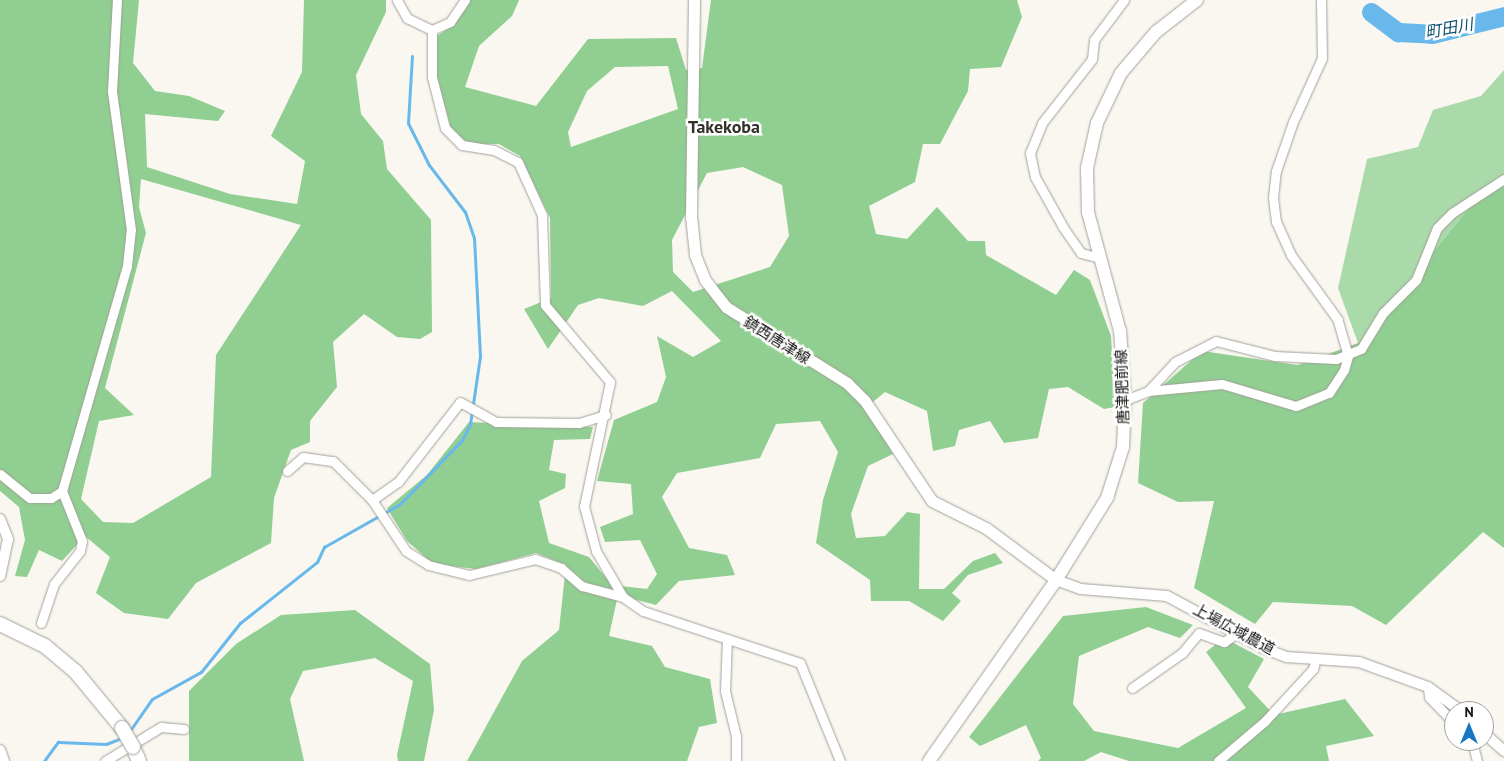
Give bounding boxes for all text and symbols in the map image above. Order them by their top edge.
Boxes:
water label: 町田川 [1424,14,1474,42]
district label: Takekoba [688,116,760,138]
street label: 鎮西唐津線 [740,312,814,368]
street label: 唐津肥前線 [1112,349,1132,425]
street label: 上場広域農道 [1190,600,1278,658]
north arrow [1444,701,1494,751]
text: N [1464,703,1474,721]

